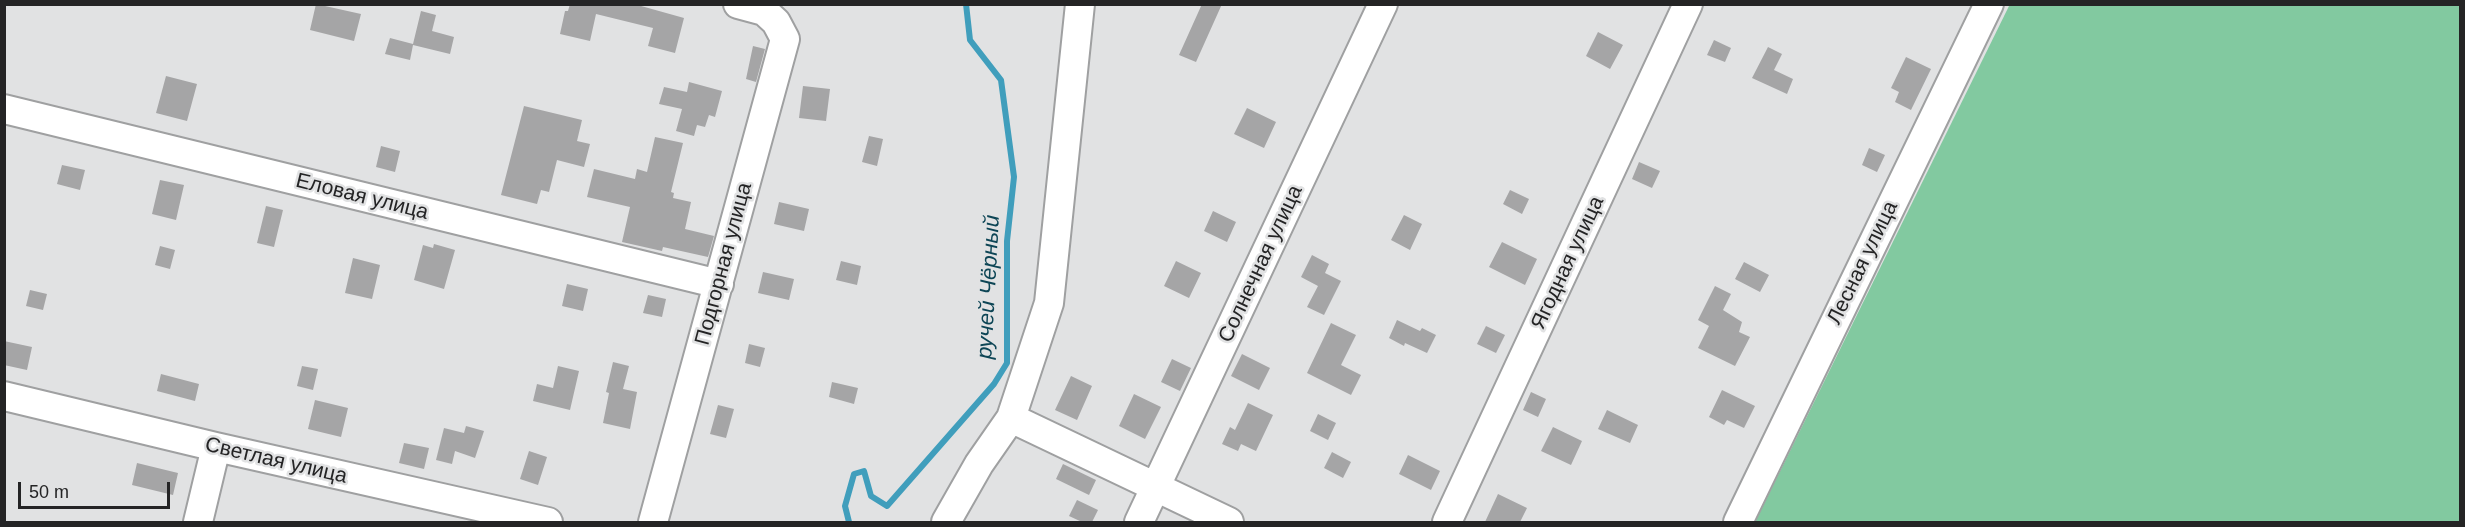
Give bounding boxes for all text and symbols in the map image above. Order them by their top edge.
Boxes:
street label: Еловая улица [293,168,431,226]
street label: Подгорная улица [690,180,758,348]
street label: Солнечная улица [1214,181,1308,347]
street label: Ягодная улица [1526,192,1610,334]
street label: Лесная улица [1822,197,1904,329]
water label: ручей Чёрный [972,214,1006,360]
street label: Светлая улица [202,432,350,490]
scale bar [21,470,172,508]
text: 50 m [29,482,69,502]

